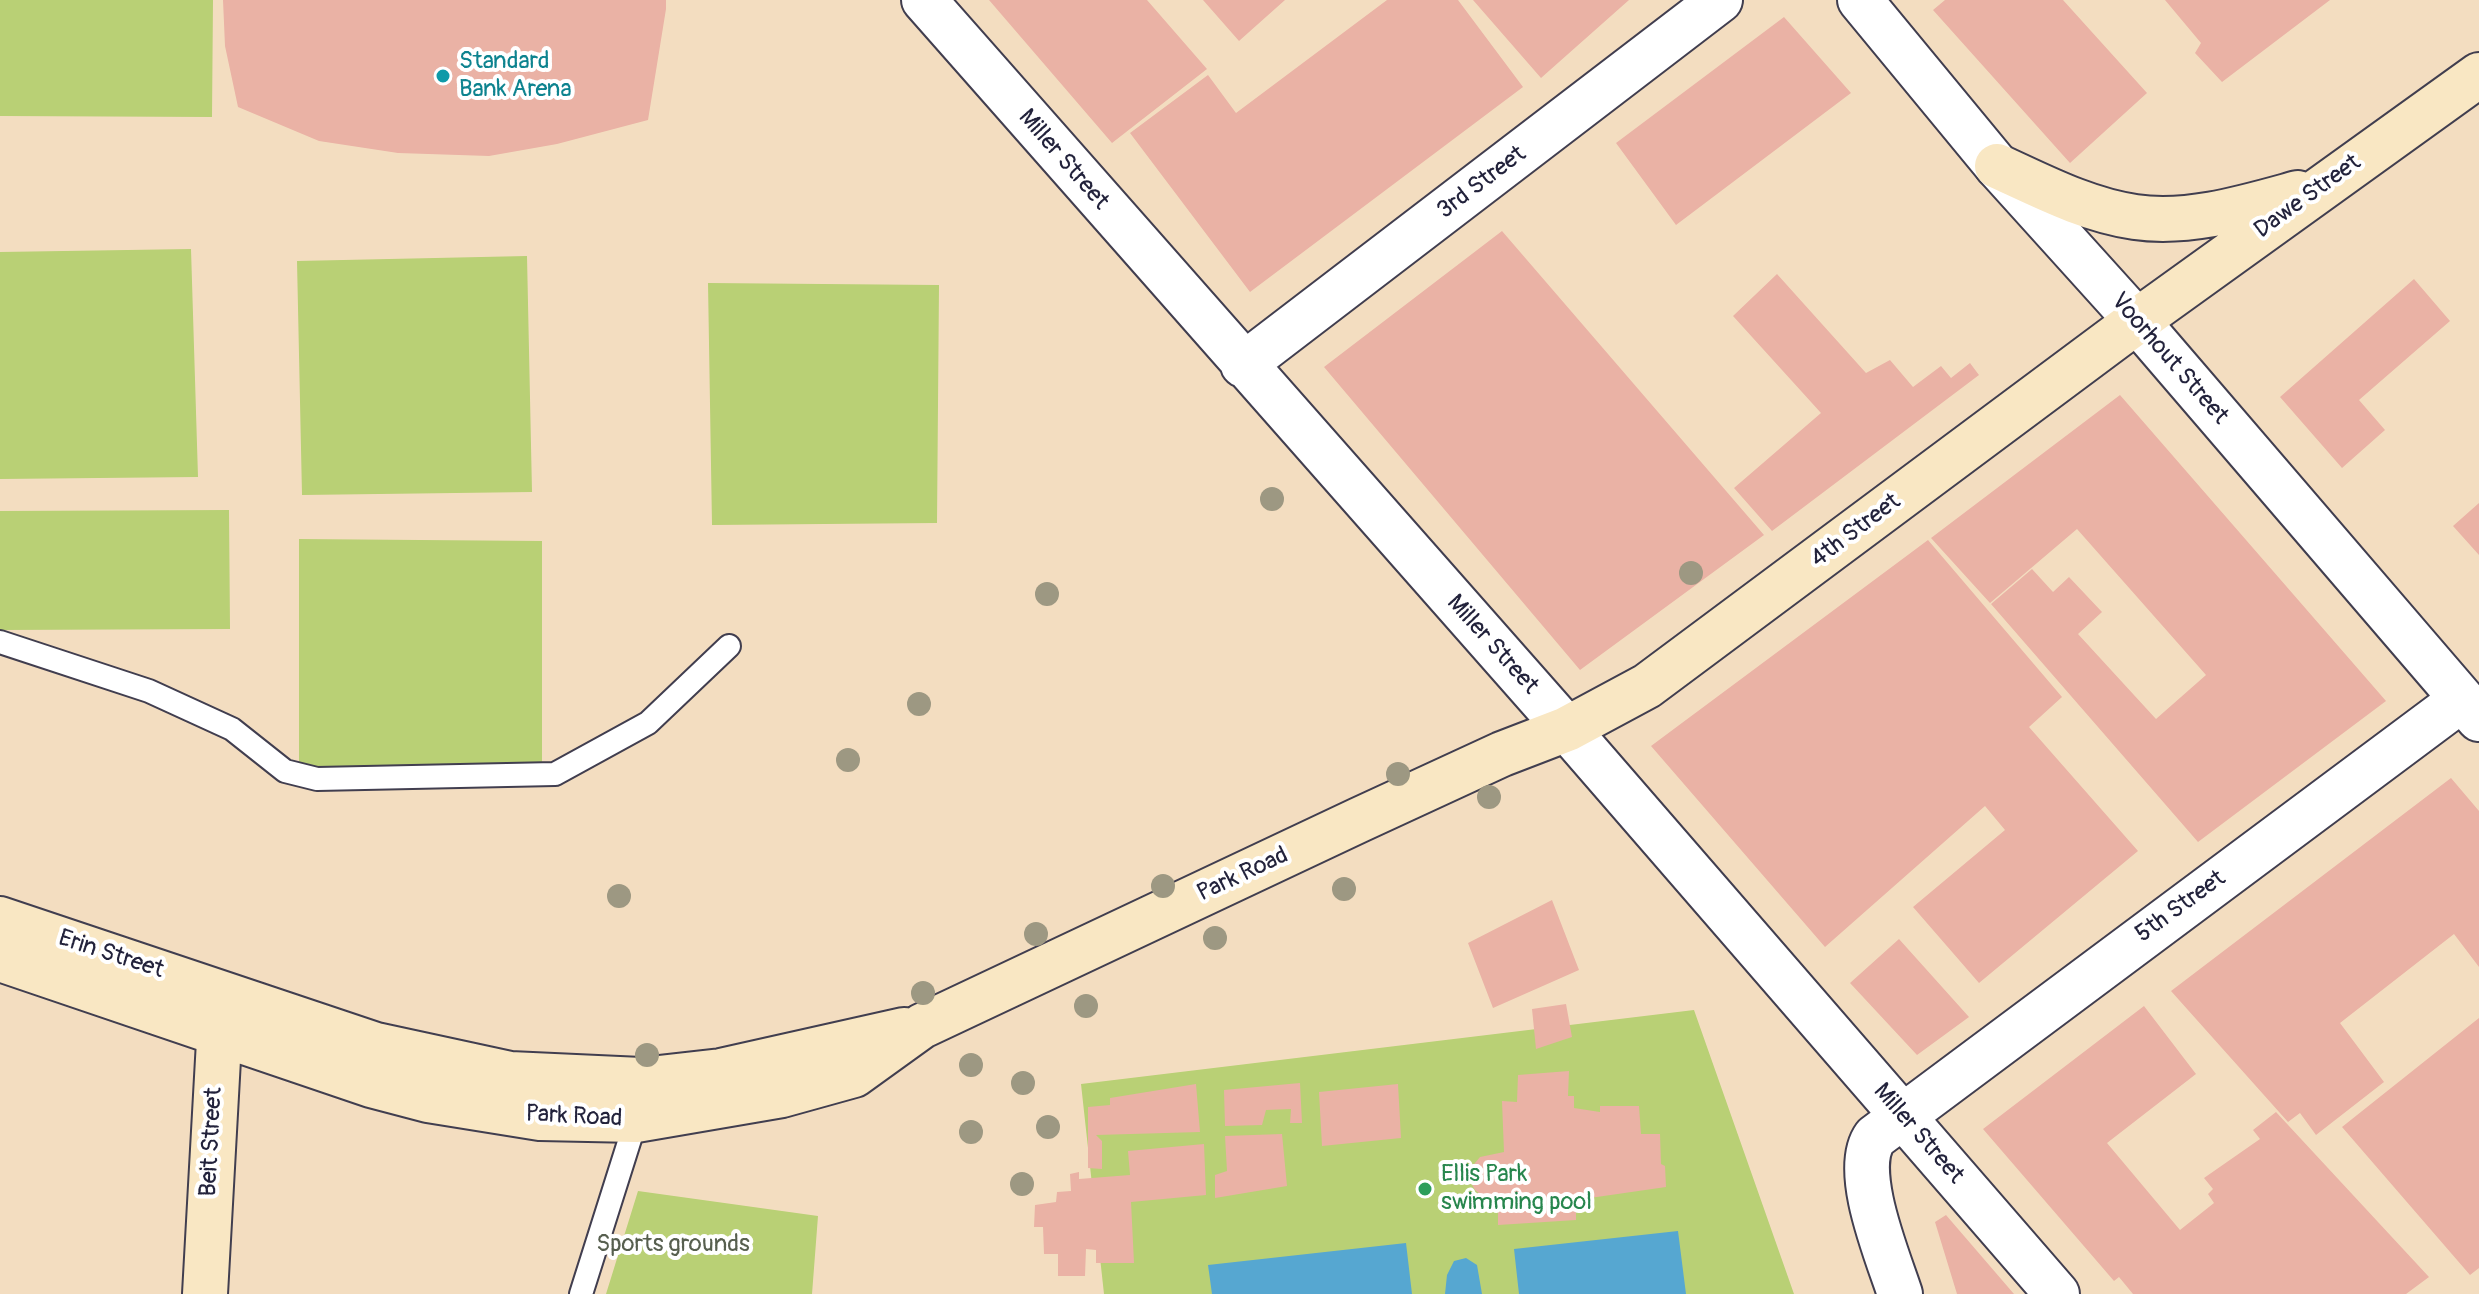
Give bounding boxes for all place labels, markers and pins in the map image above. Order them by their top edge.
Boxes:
place label: Standard Bank Arena [459,48,572,104]
marker: Standard Bank Arena [434,67,452,85]
place label: Ellis Park swimming pool [1441,1161,1592,1217]
marker: Ellis Park swimming pool [1416,1180,1434,1198]

